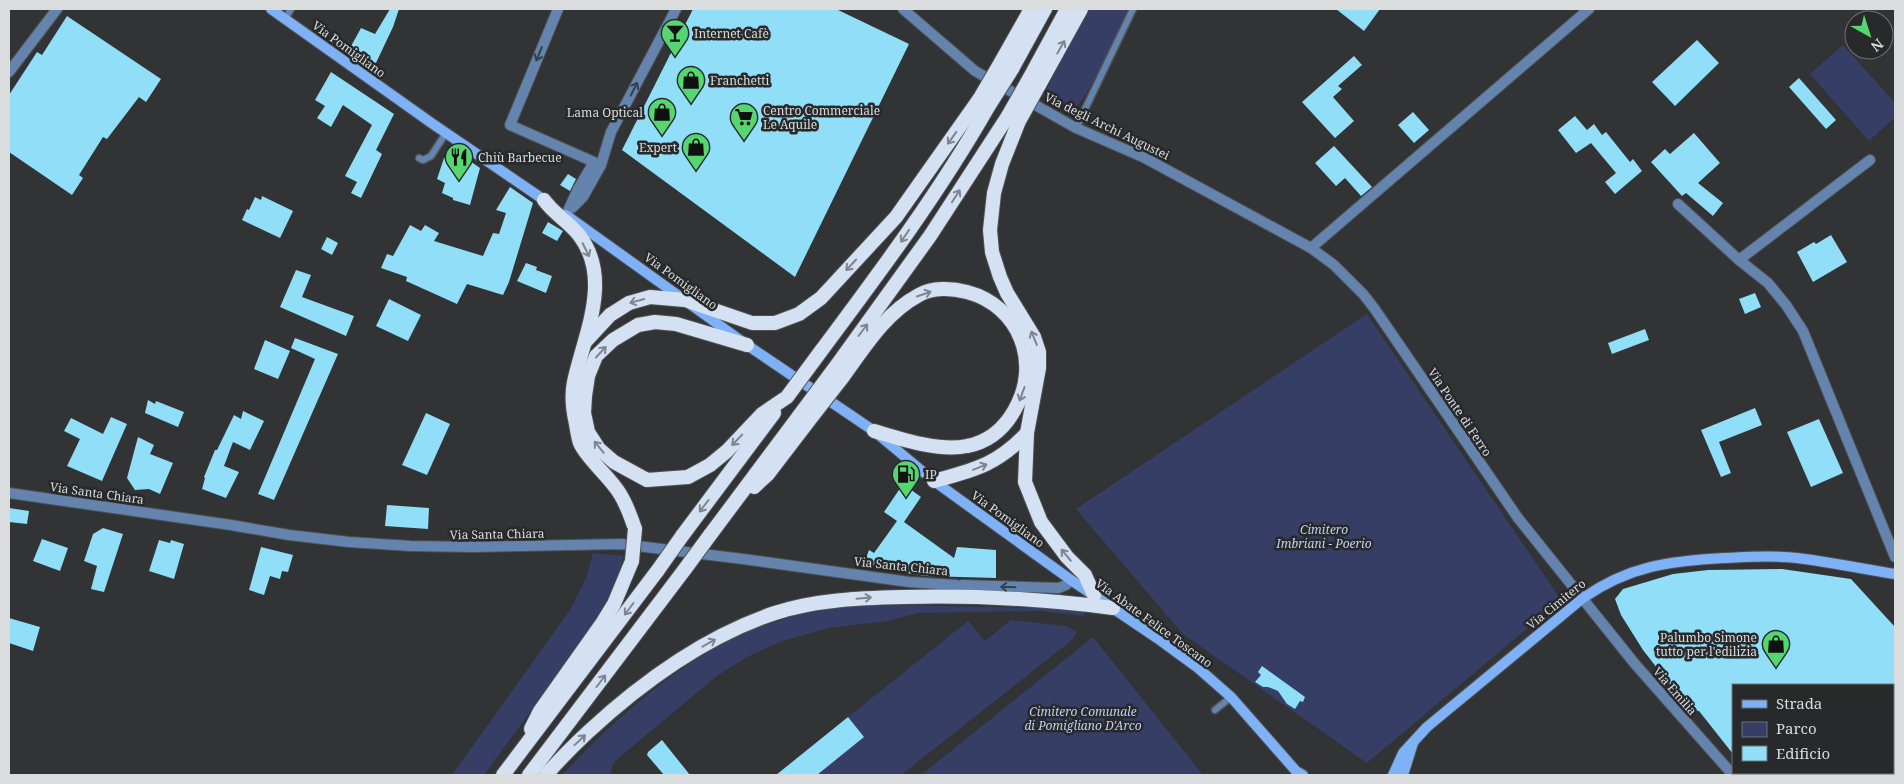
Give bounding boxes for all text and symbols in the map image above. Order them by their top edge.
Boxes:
north arrow [1844,10,1894,60]
street label: Via Pomigliano [309,17,389,81]
bar icon: Internet Cafè [660,18,690,57]
place label: Internet Cafè [694,25,769,42]
text: N [1867,35,1888,56]
one-way arrow [1056,40,1066,55]
one-way arrow [534,46,544,61]
shop icon: Franchetti [676,65,706,104]
place label: Franchetti [710,72,769,89]
one-way arrow [629,81,639,96]
street label: Via degli Archi Augustei [1042,88,1173,164]
shop icon: Lama Optical [647,97,677,136]
supermarket icon: Centro Commerciale Le Aquile [729,102,759,141]
place label: Centro Commerciale Le Aquile [763,102,880,133]
place label: Lama Optical [567,104,643,121]
one-way arrow [947,131,957,145]
shop icon: Expert [681,132,711,171]
place label: Expert [639,139,677,156]
restaurant icon: Chiù Barbecue [444,142,474,181]
place label: Chiù Barbecue [478,149,562,166]
one-way arrow [951,190,961,204]
one-way arrow [900,229,910,243]
one-way arrow [582,242,592,257]
street label: Via Pomigliano [641,249,721,313]
one-way arrow [845,259,857,271]
one-way arrow [916,289,931,298]
one-way arrow [630,296,646,306]
one-way arrow [858,324,869,337]
one-way arrow [1029,331,1038,346]
one-way arrow [595,346,607,358]
street label: Via Ponte di Ferro [1424,365,1496,460]
one-way arrow [1017,386,1026,402]
one-way arrow [731,434,743,447]
one-way arrow [593,440,604,453]
fuel station icon: IP [891,459,921,498]
one-way arrow [972,462,988,471]
place label: IP [925,466,937,483]
street label: Via Santa Chiara [49,478,145,508]
street label: Via Pomigliano [968,487,1048,551]
one-way arrow [699,499,710,512]
park label: Cimitero Imbriani - Poerio [1275,521,1372,552]
street label: Via Santa Chiara [450,525,545,543]
one-way arrow [1061,549,1072,562]
street label: Via Santa Chiara [853,553,949,579]
street label: Via Abate Felice Toscano [1092,575,1216,671]
street label: Via Cimitero [1523,575,1589,633]
one-way arrow [1000,582,1016,591]
one-way arrow [855,593,871,603]
one-way arrow [623,602,634,615]
place label: Palumbo Simone tutto per l'edilizia [1656,629,1757,660]
shop icon: Palumbo Simone tutto per l'edilizia [1761,629,1791,668]
one-way arrow [702,638,716,648]
street label: Via Emilia [1649,663,1701,719]
one-way arrow [595,674,606,687]
legend [1732,684,1894,774]
text: Strada [1776,693,1822,713]
park label: Cimitero Comunale di Pomigliano D'Arco [1024,703,1142,734]
text: Parco [1776,718,1817,738]
one-way arrow [573,734,586,746]
text: Edificio [1776,743,1830,763]

